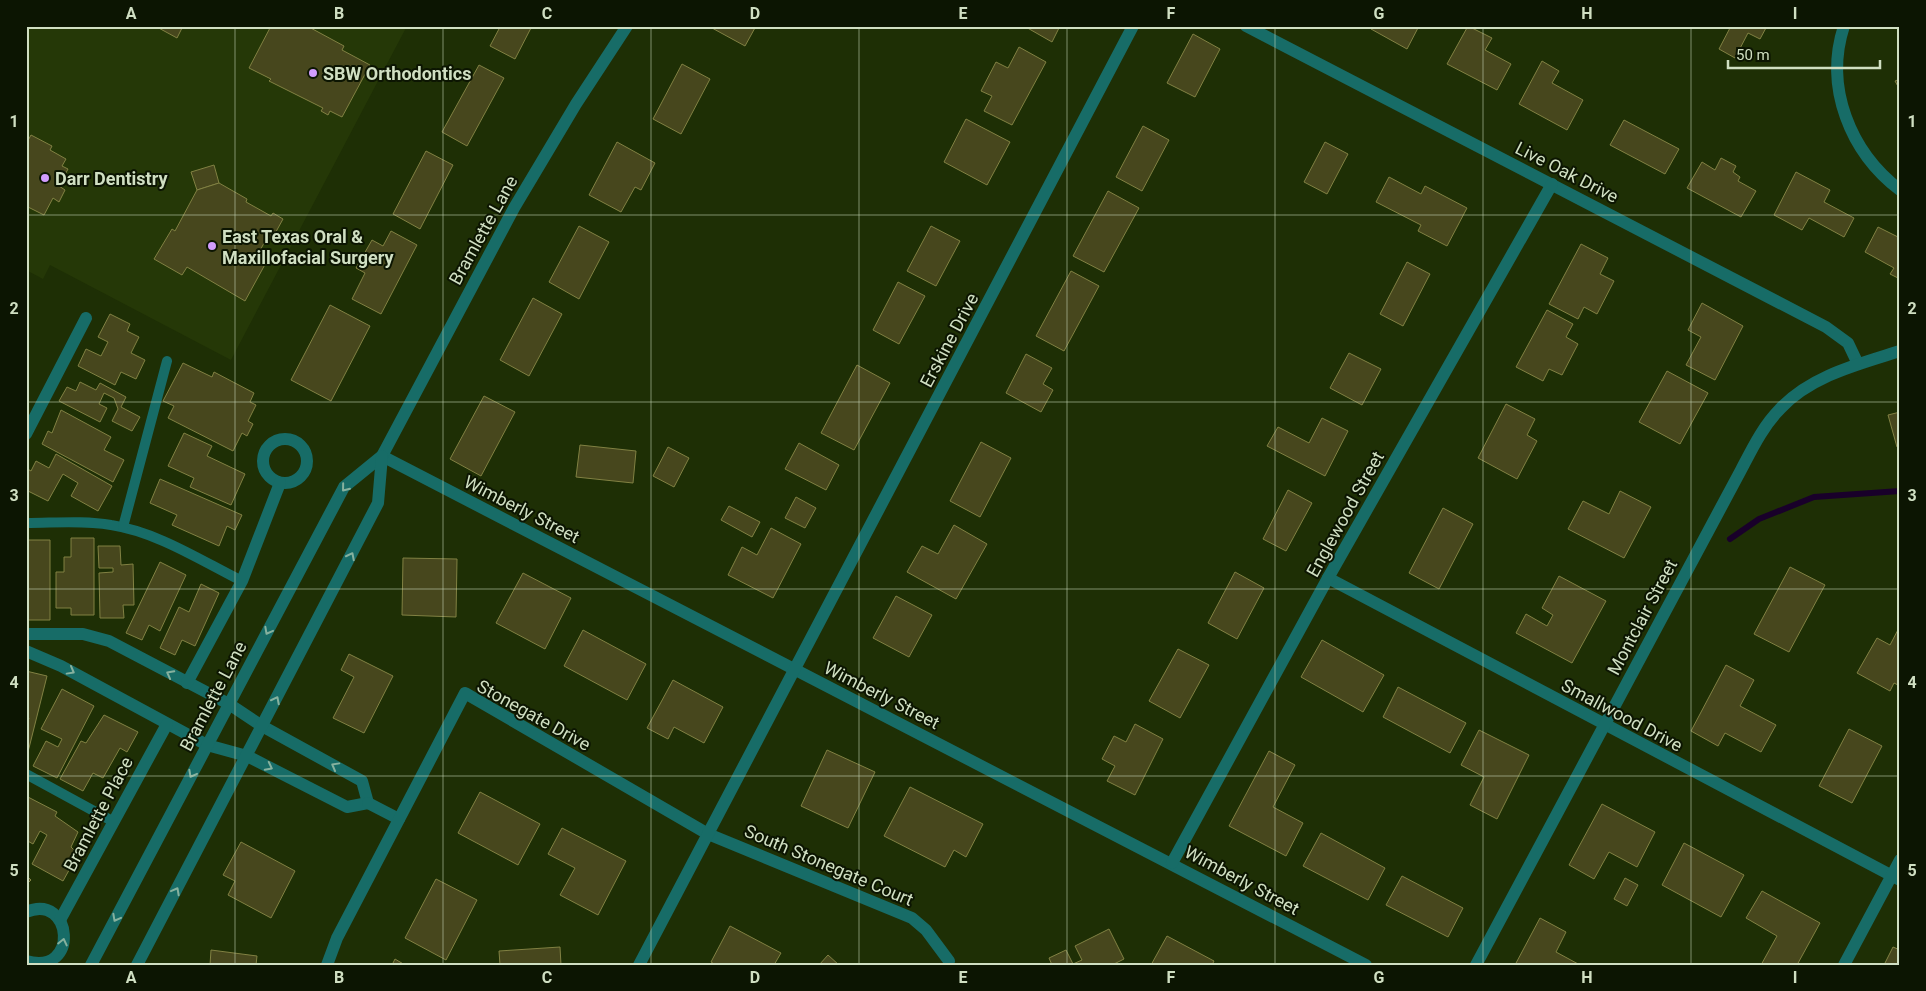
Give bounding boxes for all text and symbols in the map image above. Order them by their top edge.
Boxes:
text: A [126,4,137,23]
text: B [334,4,344,23]
text: C [542,4,552,23]
text: D [750,4,760,23]
text: E [959,4,968,23]
text: F [1167,4,1176,23]
text: G [1374,4,1385,23]
text: H [1581,4,1593,23]
text: I [1793,4,1797,23]
scale bar [1728,38,1881,70]
text: 50 m [1736,46,1770,64]
place label: SBW Orthodontics [323,63,471,84]
marker: SBW Orthodontics [307,67,319,79]
text: 1 [9,112,19,131]
text: 1 [1907,112,1917,131]
street label: Live Oak Drive [1512,137,1622,207]
place label: Darr Dentistry [55,168,168,189]
marker: Darr Dentistry [39,172,51,184]
street label: Bramlette Lane [444,172,522,288]
place label: East Texas Oral & Maxillofacial Surgery [222,226,394,268]
marker: East Texas Oral & Maxillofacial Surgery [206,240,218,252]
street label: Erskine Drive [915,289,983,391]
text: 2 [9,299,19,318]
text: 2 [1907,299,1917,318]
street label: Englewood Street [1302,447,1388,580]
street label: Wimberly Street [461,471,583,547]
one-way arrow [342,483,351,492]
text: 3 [9,486,19,505]
text: 3 [1907,486,1917,505]
one-way arrow [345,552,355,561]
street label: Montclair Street [1603,556,1681,678]
one-way arrow [264,626,274,635]
street label: Bramlette Lane [175,638,251,754]
street label: Wimberly Street [821,657,943,733]
one-way arrow [65,665,74,675]
one-way arrow [166,670,175,680]
text: 4 [9,673,19,692]
text: 4 [1907,673,1917,692]
street label: Smallwood Drive [1558,674,1686,756]
street label: Stonegate Drive [474,675,594,755]
one-way arrow [270,696,280,705]
street label: Bramlette Place [59,753,137,875]
one-way arrow [264,761,273,771]
one-way arrow [332,762,341,772]
one-way arrow [188,769,198,778]
street label: South Stonegate Court [741,820,917,910]
street label: Wimberly Street [1181,841,1303,919]
text: 5 [9,861,19,880]
text: 5 [1907,861,1917,880]
one-way arrow [170,887,180,896]
one-way arrow [112,913,122,922]
one-way arrow [57,938,68,946]
text: A [126,968,137,987]
text: B [334,968,344,987]
text: C [542,968,552,987]
text: D [750,968,760,987]
text: E [959,968,968,987]
text: F [1167,968,1176,987]
text: G [1374,968,1385,987]
text: H [1581,968,1593,987]
text: I [1793,968,1797,987]

